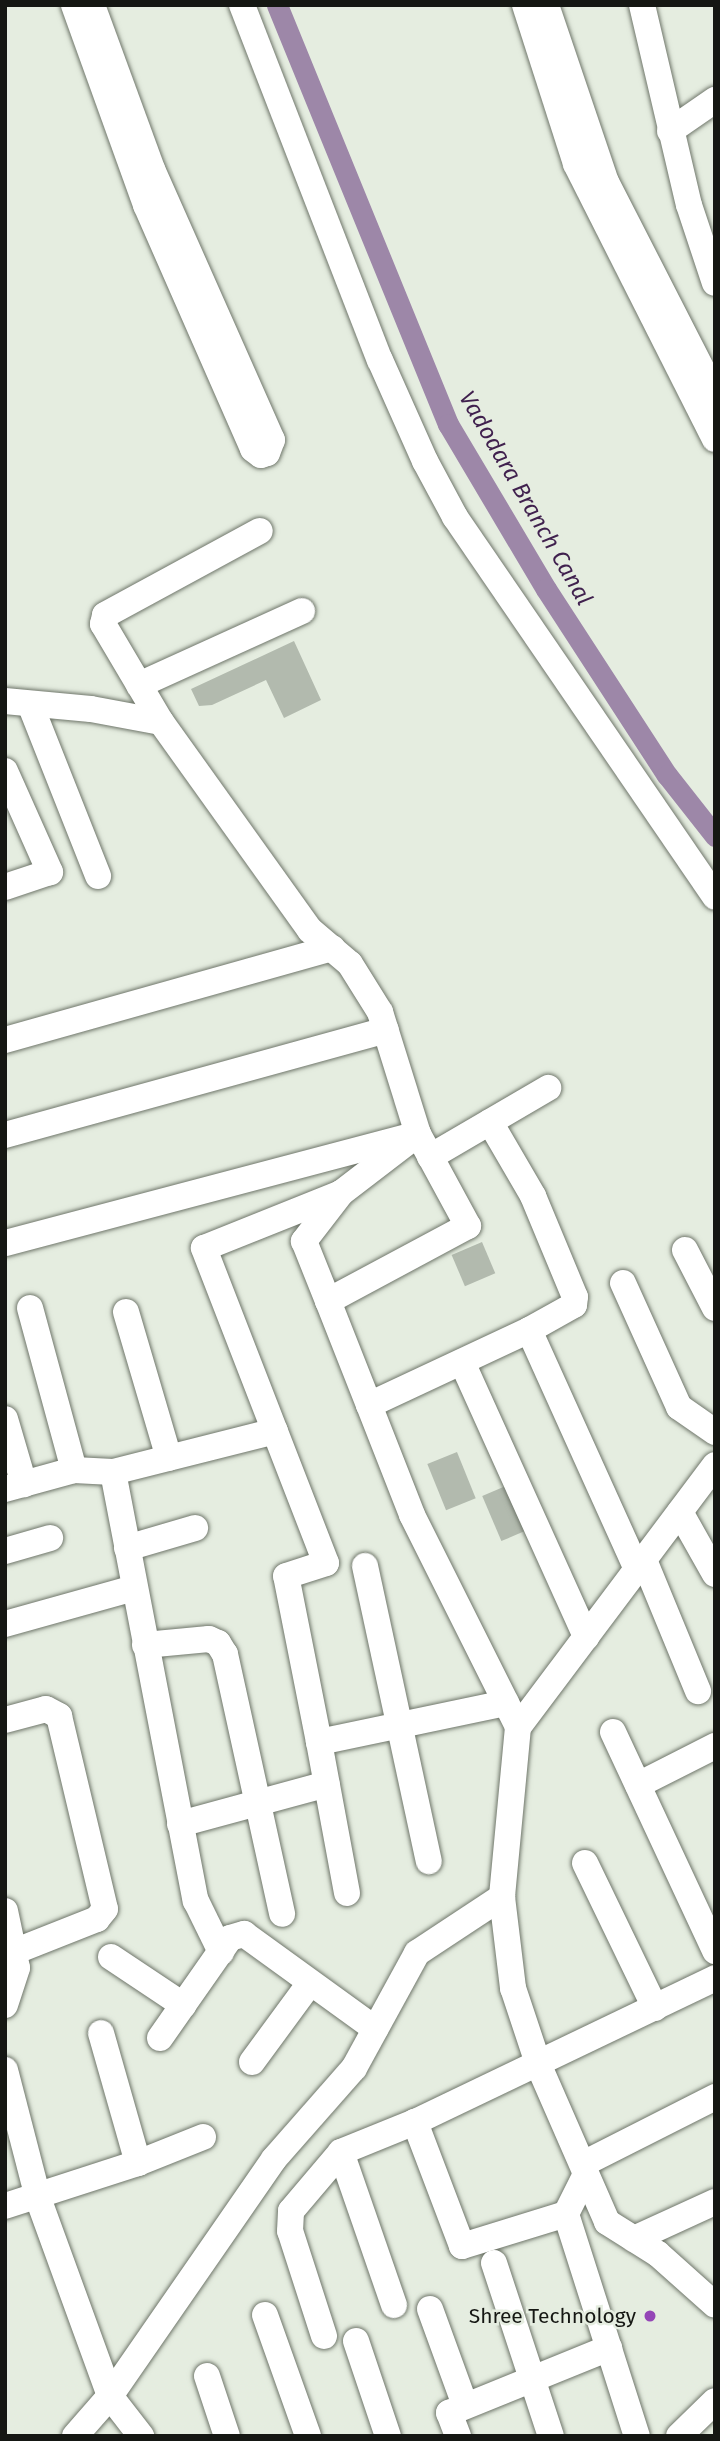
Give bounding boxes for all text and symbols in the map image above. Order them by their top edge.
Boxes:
water label: Vadodara Branch Canal [453,386,599,610]
place label: Shree Technology [469,2303,636,2329]
marker: Shree Technology [642,2308,658,2324]

